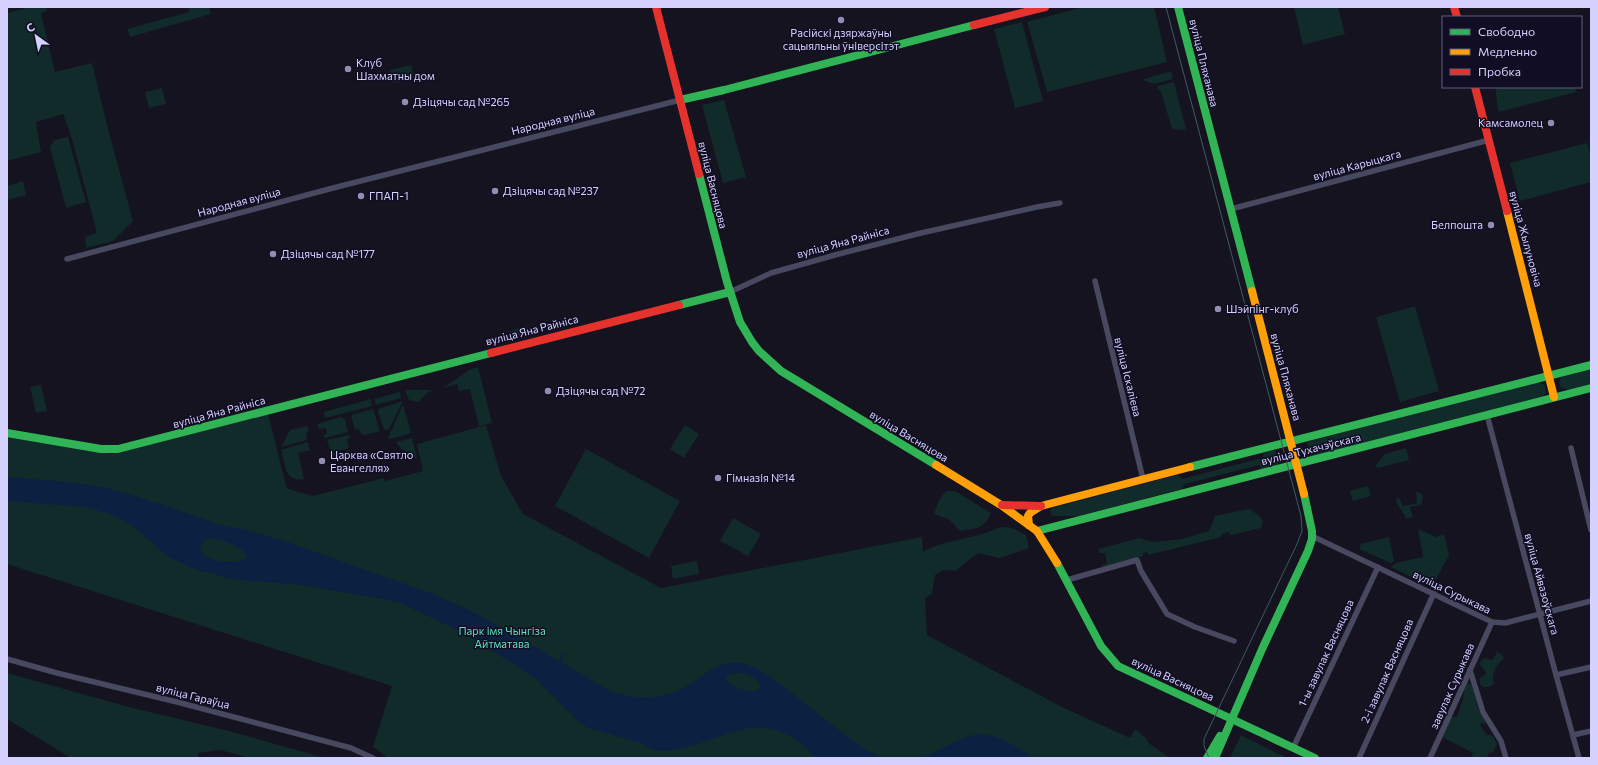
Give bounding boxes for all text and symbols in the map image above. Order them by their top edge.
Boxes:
marker: Расійскі дзяржаўны сацыяльны ўніверсітэт [836,15,846,25]
north arrow [16,16,56,56]
legend [1442,16,1582,88]
street label: вуліца Пляханава [1187,18,1222,108]
text: С [24,19,37,35]
text: Свободно [1478,24,1535,38]
place label: Расійскі дзяржаўны сацыяльны ўніверсітэт [783,26,899,52]
text: Медленно [1478,44,1537,58]
place label: Клуб Шахматны дом [356,56,435,82]
marker: Клуб Шахматны дом [343,64,353,74]
text: Пробка [1478,64,1521,78]
place label: Дзіцячы сад №265 [413,95,510,108]
marker: Дзіцячы сад №265 [400,97,410,107]
street label: Народная вуліца [510,104,596,137]
place label: Камсамолец [1478,116,1544,129]
marker: Камсамолец [1546,118,1556,128]
street label: вуліца Васняцова [696,140,731,230]
street label: вуліца Карыцкага [1311,147,1402,183]
street label: Народная вуліца [196,184,282,219]
place label: Дзіцячы сад №237 [503,184,599,197]
marker: Дзіцячы сад №237 [490,186,500,196]
place label: ГПАП-1 [369,189,409,202]
street label: вуліца Жылуновіча [1507,189,1546,288]
marker: ГПАП-1 [356,191,366,201]
place label: Белпошта [1431,218,1483,231]
marker: Белпошта [1486,220,1496,230]
street label: вуліца Яна Райніса [795,223,890,260]
place label: Дзіцячы сад №177 [281,247,375,260]
marker: Дзіцячы сад №177 [268,249,278,259]
place label: Шэйпінг-клуб [1226,302,1299,315]
marker: Шэйпінг-клуб [1213,304,1223,314]
street label: вуліца Яна Райніса [484,312,580,347]
street label: вуліца Пляханава [1269,332,1304,422]
street label: вуліца Іскаліева [1112,336,1145,418]
place label: Дзіцячы сад №72 [556,384,645,397]
marker: Дзіцячы сад №72 [543,386,553,396]
street label: вуліца Яна Райніса [171,393,266,430]
street label: вуліца Васняцова [868,407,951,464]
street label: вуліца Тухачэўскага [1260,430,1362,467]
place label: Царква «Святло Евангелля» [330,448,414,474]
marker: Царква «Святло Евангелля» [317,456,327,466]
place label: Гімназія №14 [726,471,795,484]
marker: Гімназія №14 [713,473,723,483]
street label: вуліца Айвазоўскага [1523,532,1562,636]
street label: вуліца Сурыкава [1411,567,1493,616]
street label: 1-ы завулак Васняцова [1295,597,1356,708]
street label: 2-і завулак Васняцова [1358,617,1415,725]
park label: Парк імя Чынгіза Айтматава [458,624,546,650]
street label: завулак Сурыкава [1427,641,1476,731]
street label: вуліца Васняцова [1130,654,1216,703]
street label: вуліца Гараўца [155,680,231,711]

